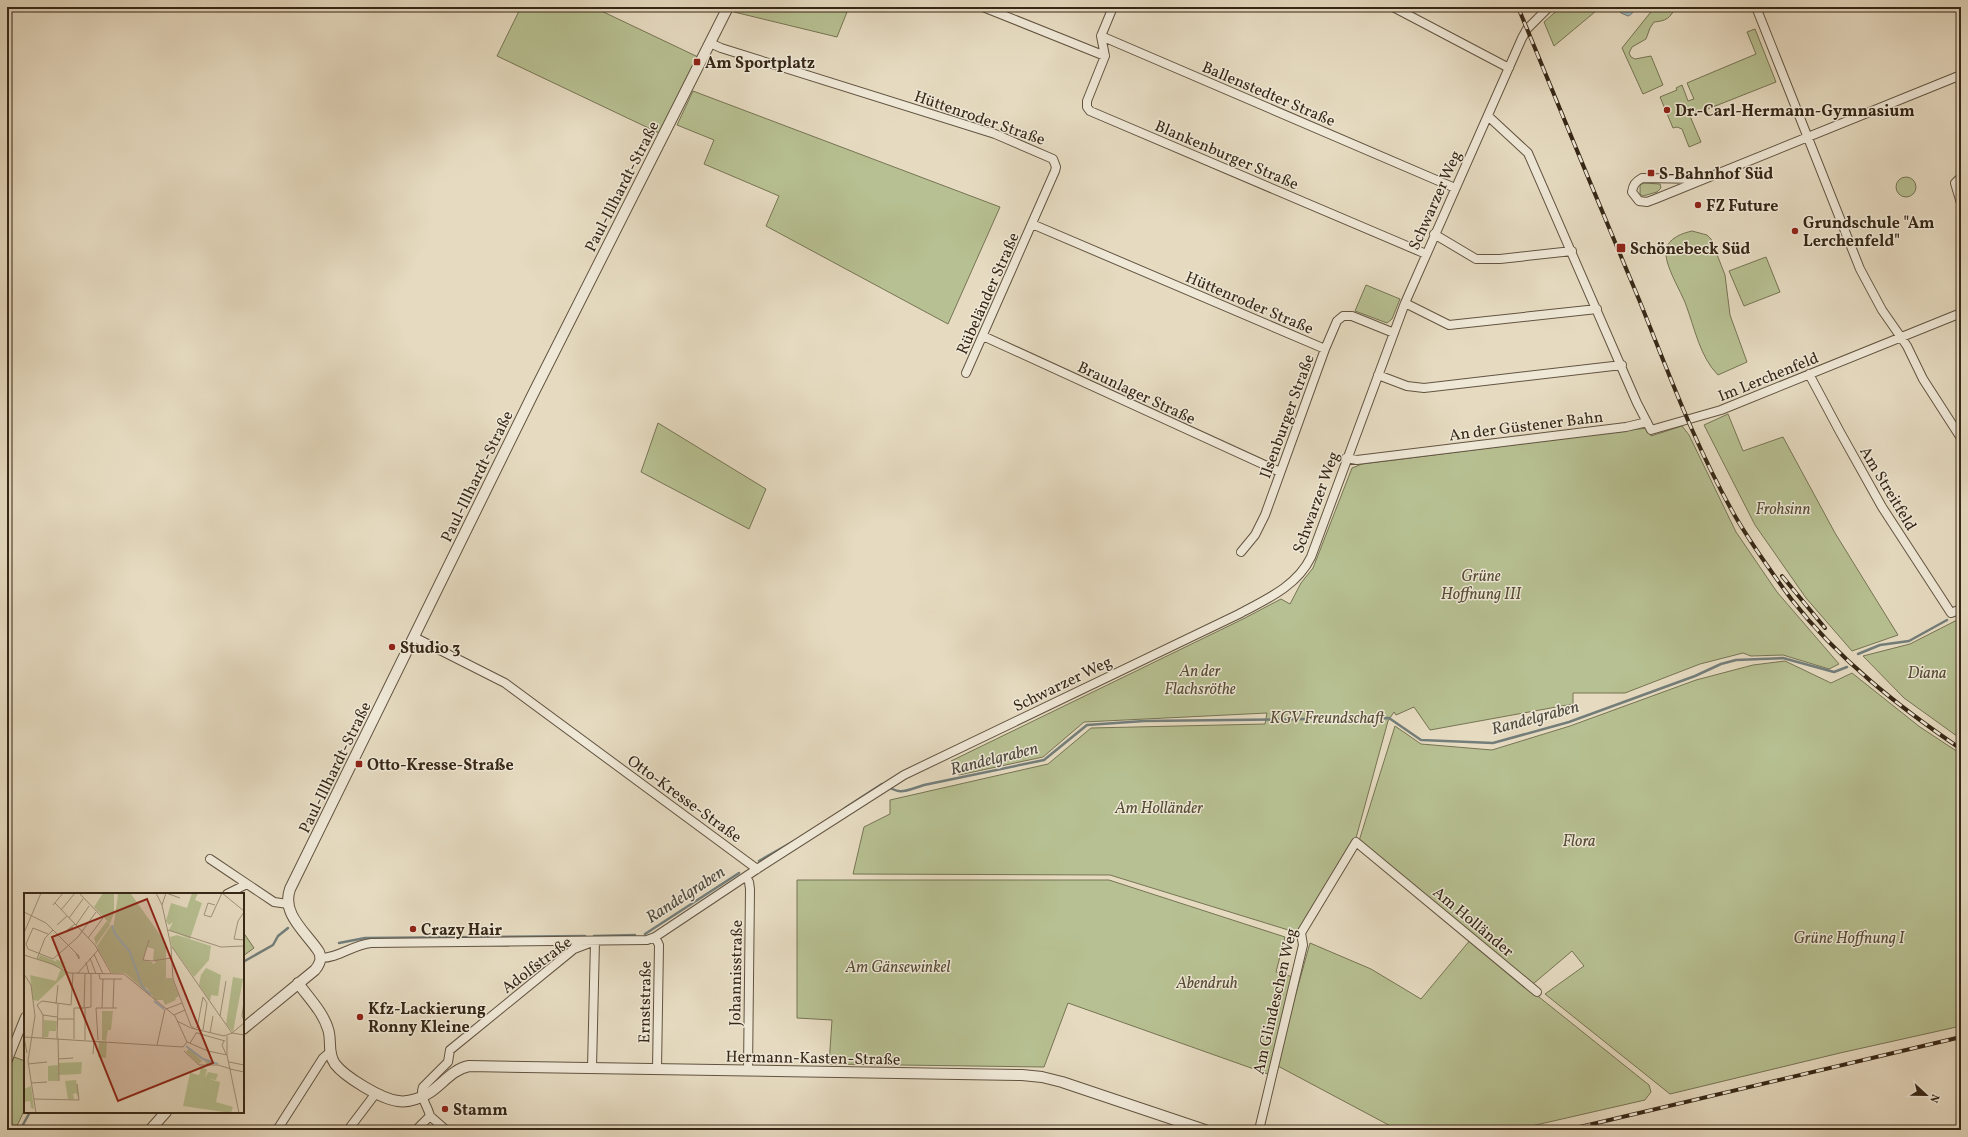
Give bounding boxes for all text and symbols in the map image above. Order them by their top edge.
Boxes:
place label: Am Sportplatz [705,53,815,75]
marker: Am Sportplatz [692,57,702,67]
street label: Ballenstedter Straße [1198,57,1338,133]
street label: Hüttenroder Straße [911,86,1048,152]
place label: Dr.-Carl-Hermann-Gymnasium [1675,101,1915,123]
marker: Dr.-Carl-Hermann-Gymnasium [1662,105,1672,115]
street label: Blankenburger Straße [1151,116,1302,196]
street label: Paul-Illhardt-Straße [580,118,665,256]
street label: Schwarzer Weg [1404,147,1468,254]
place label: S-Bahnhof Süd [1659,164,1773,186]
marker: S-Bahnhof Süd [1646,168,1656,178]
place label: FZ Future [1706,196,1779,218]
marker: FZ Future [1693,200,1703,210]
place label: Grundschule "Am Lerchenfeld" [1803,213,1934,253]
marker: Grundschule "Am Lerchenfeld" [1790,226,1800,236]
street label: Rübeländer Straße [952,229,1026,358]
place label: Schönebeck Süd [1630,239,1751,261]
marker: Schönebeck Süd [1615,242,1627,254]
street label: Hüttenroder Straße [1182,267,1317,341]
street label: Im Lerchenfeld [1715,348,1822,408]
street label: Ilsenburger Straße [1255,351,1321,482]
street label: Braunlager Straße [1074,357,1199,431]
street label: Paul-Illhardt-Straße [436,407,519,546]
street label: An der Güstener Bahn [1448,407,1605,447]
street label: Am Streitfeld [1853,443,1921,535]
street label: Schwarzer Weg [1288,449,1346,557]
park label: Frohsinn [1755,499,1811,521]
park label: Grüne Hoffnung III [1441,566,1521,606]
place label: Studio 3 [400,638,460,660]
marker: Studio 3 [387,642,397,652]
street label: Schwarzer Weg [1010,651,1116,718]
park label: An der Flachsröthe [1164,661,1236,701]
park label: Diana [1907,663,1947,685]
water label: Randelgraben [1489,696,1582,741]
street label: Paul-Illhardt-Straße [294,698,377,837]
park label: KGV Freundschaft [1270,708,1385,730]
water label: Randelgraben [948,737,1041,782]
street label: Otto-Kresse-Straße [622,751,746,849]
place label: Otto-Kresse-Straße [367,755,514,777]
marker: Otto-Kresse-Straße [354,759,364,769]
park label: Am Holländer [1114,798,1204,820]
park label: Flora [1563,831,1596,853]
water label: Randelgraben [642,861,730,929]
street label: Am Holländer [1428,882,1518,963]
inset map [24,893,244,1113]
place label: Crazy Hair [421,920,503,942]
street label: Johannisstraße [725,920,749,1026]
marker: Crazy Hair [408,924,418,934]
street label: Am Glindeschen Weg [1248,926,1303,1077]
park label: Grüne Hoffnung I [1793,928,1905,950]
street label: Adolfstraße [497,932,577,999]
park label: Am Gänsewinkel [845,957,950,979]
street label: Ernststraße [634,961,658,1044]
park label: Abendruh [1175,973,1238,995]
place label: Kfz-Lackierung Ronny Kleine [368,999,486,1039]
marker: Kfz-Lackierung Ronny Kleine [355,1012,365,1022]
street label: Hermann-Kasten-Straße [725,1046,901,1072]
north arrow [1906,1075,1946,1115]
text: N [1925,1092,1942,1105]
place label: Stamm [453,1100,508,1122]
marker: Stamm [440,1104,450,1114]

